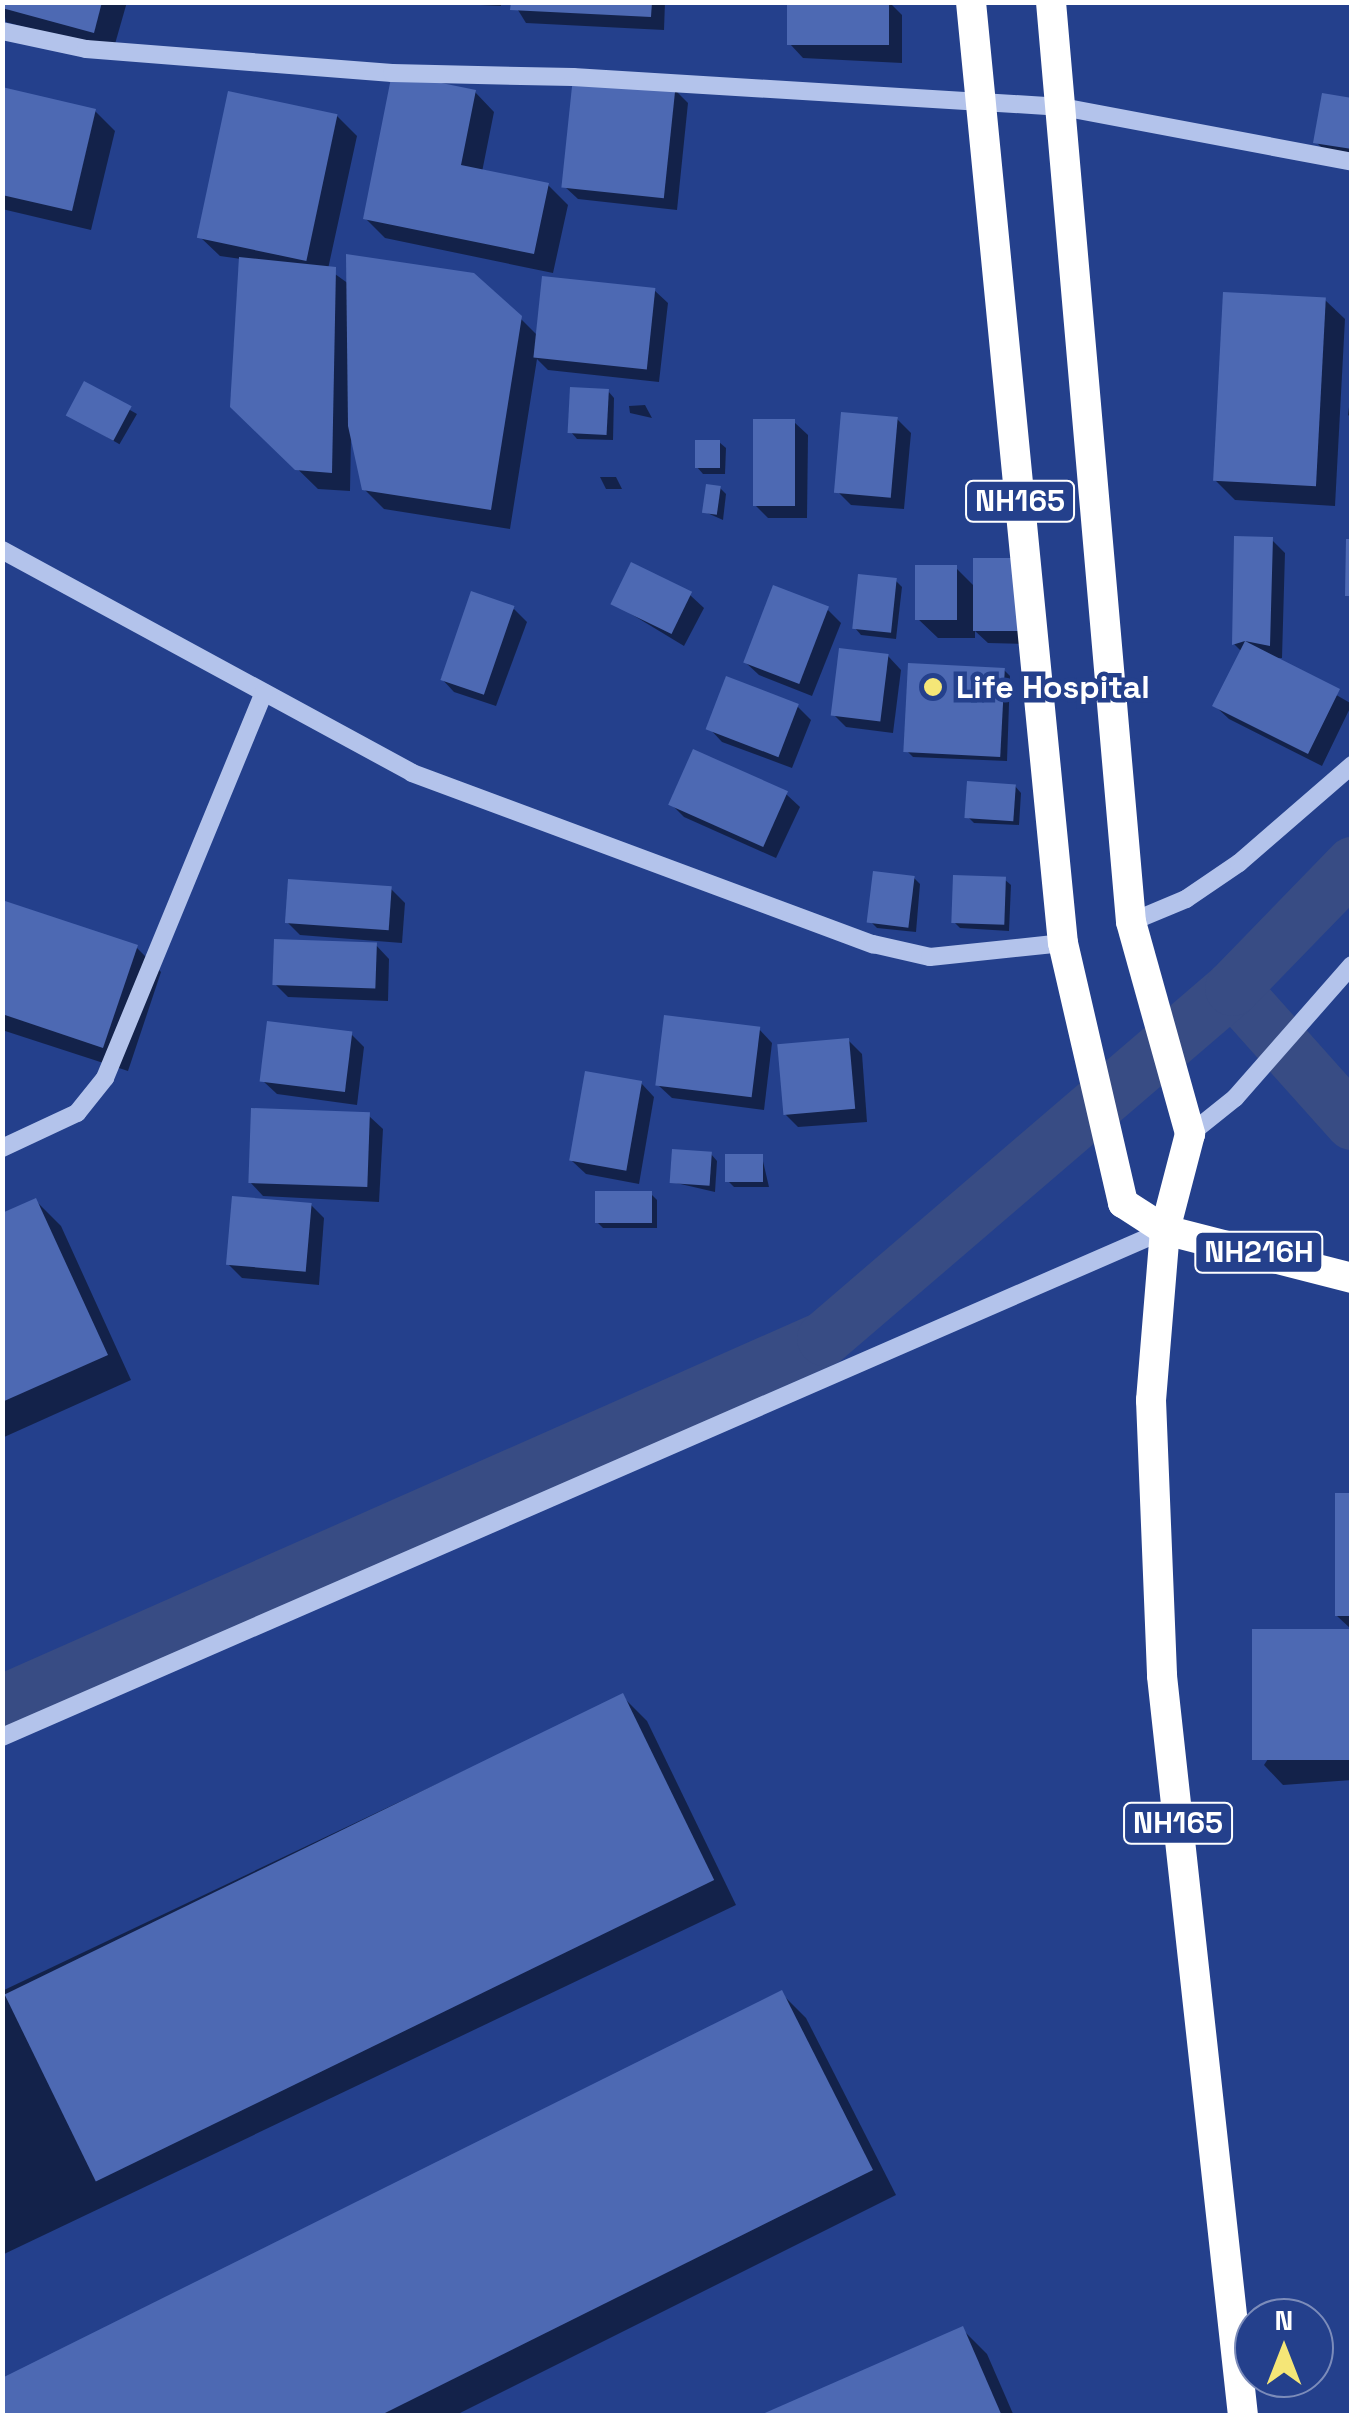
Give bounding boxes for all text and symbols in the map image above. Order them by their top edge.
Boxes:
road number: NH165 [965,476,1075,526]
place label: Life Hospital [956,668,1150,706]
marker: Life Hospital [920,674,946,700]
road number: NH216H [1194,1227,1324,1277]
road number: NH165 [1123,1798,1233,1848]
north arrow [1234,2298,1334,2398]
text: N [1275,2302,1293,2338]

